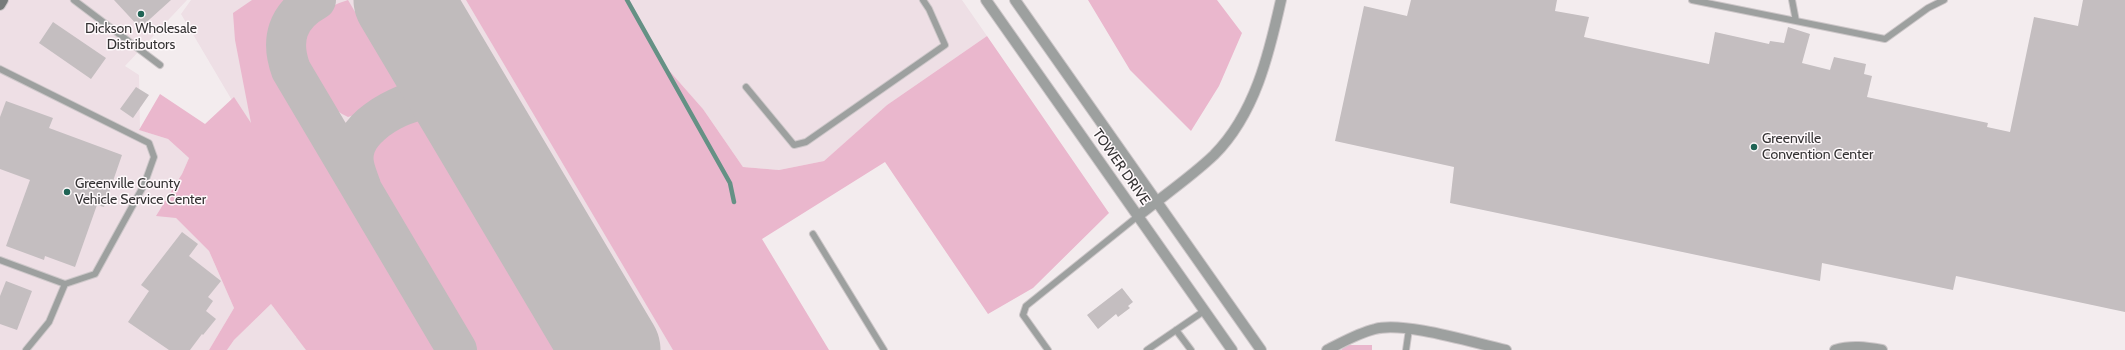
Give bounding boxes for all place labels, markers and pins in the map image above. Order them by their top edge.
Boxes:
marker: Dickson Wholesale Distributors [136,9,146,19]
place label: Dickson Wholesale Distributors [85,21,197,54]
place label: Greenville Convention Center [1762,131,1873,164]
marker: Greenville Convention Center [1749,142,1759,152]
place label: Greenville County Vehicle Service Center [75,176,206,208]
marker: Greenville County Vehicle Service Center [62,187,72,197]

